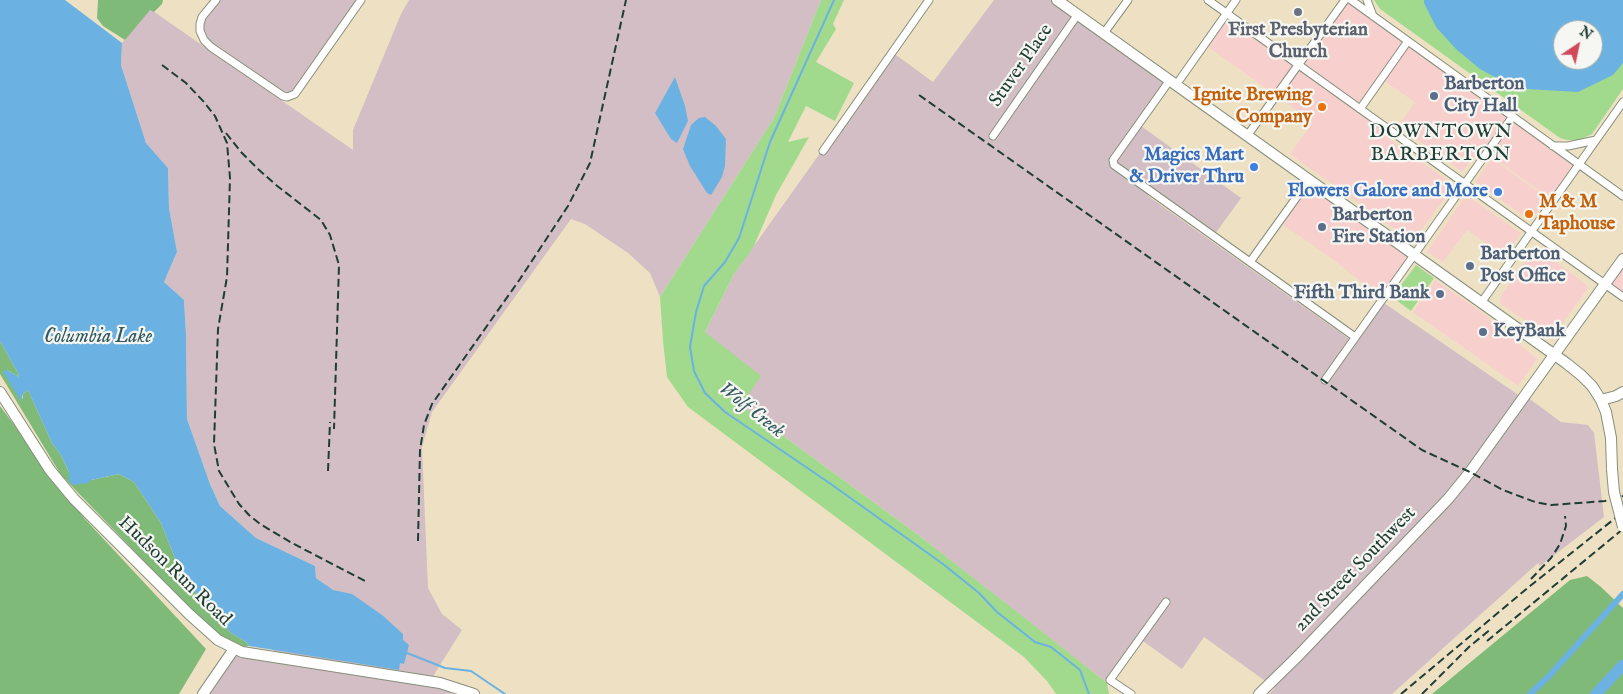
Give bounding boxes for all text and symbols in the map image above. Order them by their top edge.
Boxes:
marker: First Presbyterian Church [1292,6,1304,18]
street label: Stuver Place [985,20,1059,112]
place label: First Presbyterian Church [1228,20,1368,64]
north arrow [1553,20,1603,70]
text: N [1576,23,1596,44]
place label: Barberton City Hall [1444,74,1524,118]
place label: Ignite Brewing Company [1193,85,1312,129]
marker: Barberton City Hall [1428,90,1440,102]
marker: Ignite Brewing Company [1316,101,1328,113]
district label: DOWNTOWN BARBERTON [1368,121,1514,168]
place label: Magics Mart & Driver Thru [1129,145,1244,189]
marker: Magics Mart & Driver Thru [1248,161,1260,173]
place label: Flowers Galore and More [1287,181,1488,203]
marker: Flowers Galore and More [1492,186,1504,198]
place label: M & M Taphouse [1539,192,1615,236]
place label: Barberton Fire Station [1332,205,1425,249]
marker: M & M Taphouse [1523,208,1535,220]
marker: Barberton Fire Station [1316,221,1328,233]
place label: Barberton Post Office [1480,244,1566,288]
marker: Barberton Post Office [1464,260,1476,272]
place label: Fifth Third Bank [1294,283,1430,305]
marker: Fifth Third Bank [1434,288,1446,300]
place label: KeyBank [1493,321,1565,343]
water label: Columbia Lake [44,326,152,350]
marker: KeyBank [1477,326,1489,338]
water label: Wolf Creek [713,378,789,444]
street label: 2nd Street Southwest [1290,503,1422,637]
street label: Hudson Run Road [113,512,235,632]

